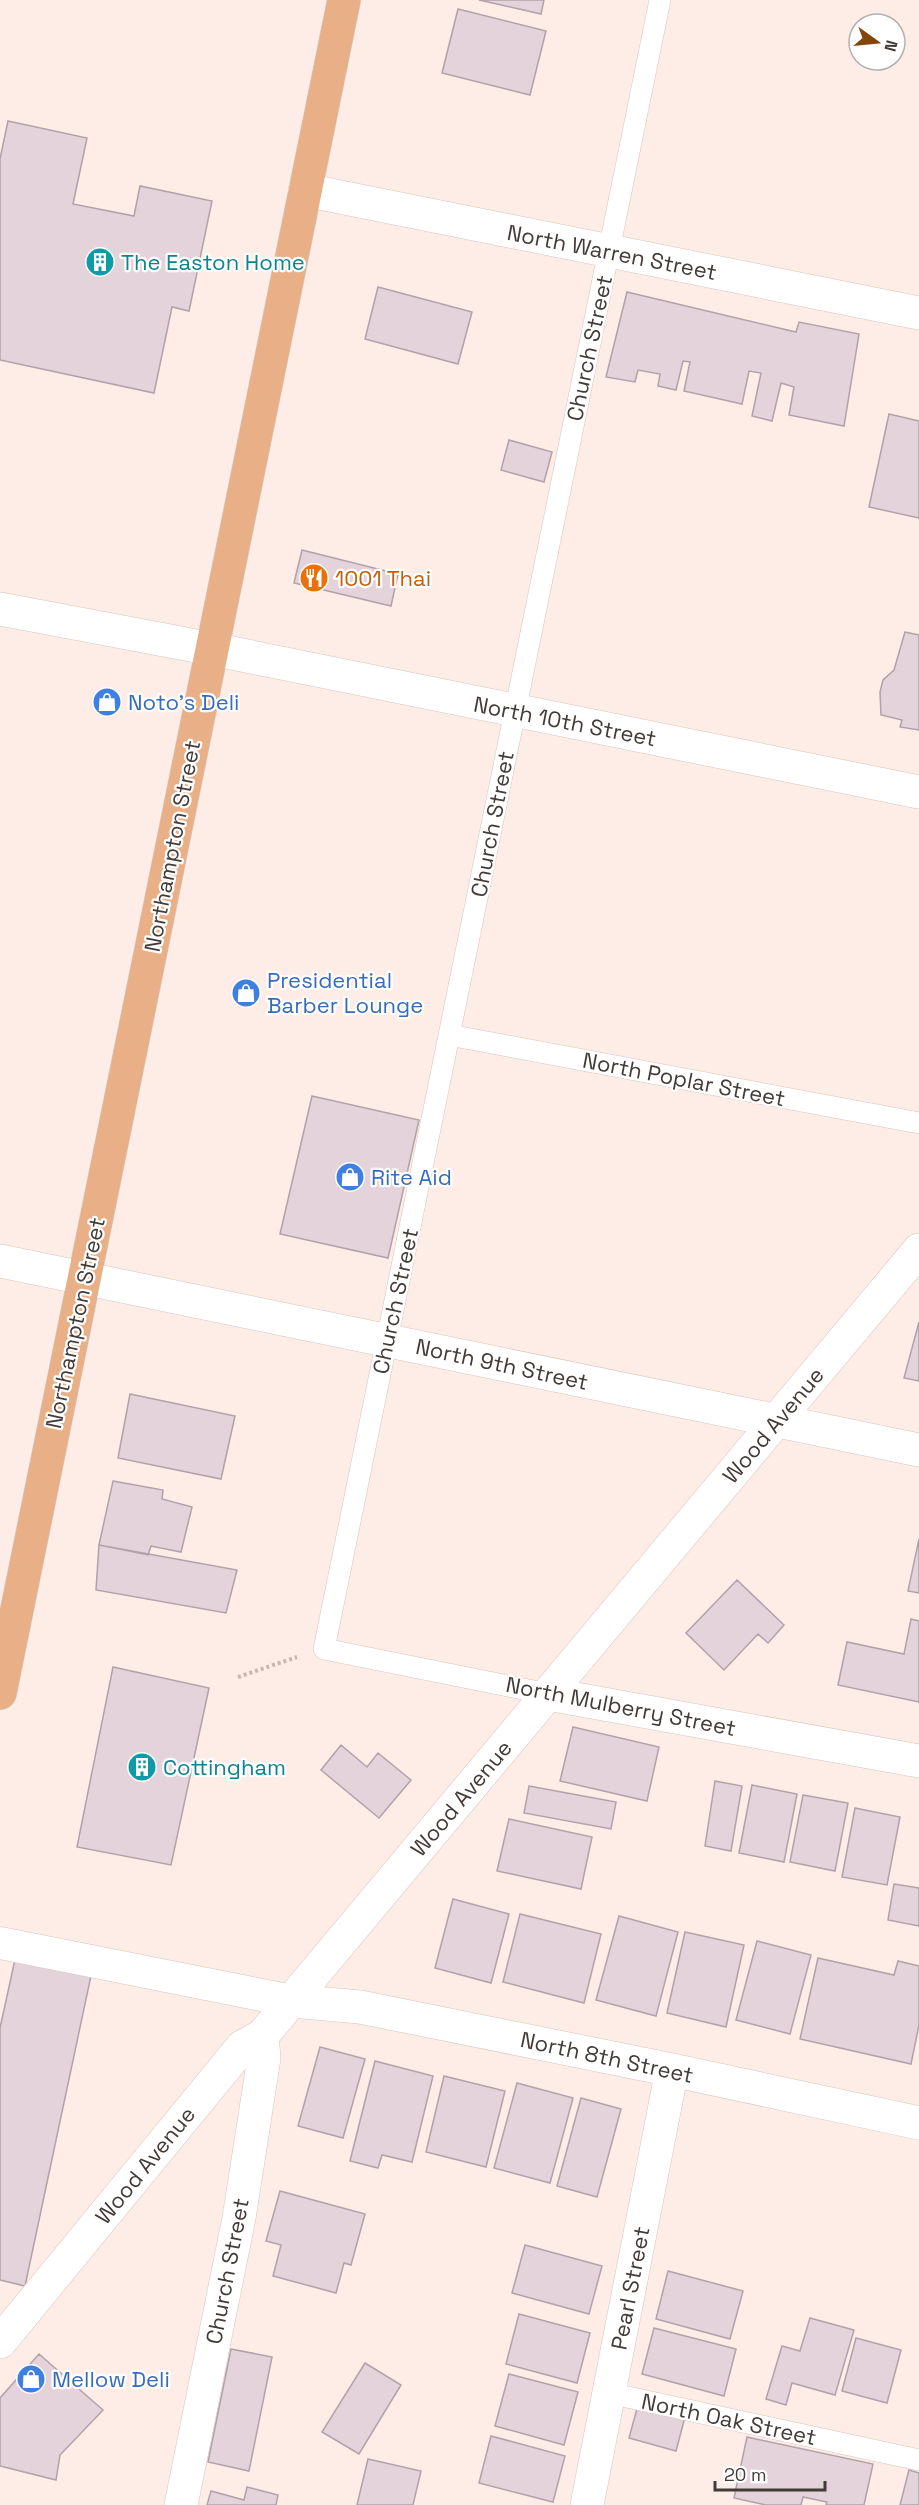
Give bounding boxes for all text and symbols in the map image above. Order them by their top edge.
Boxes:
north arrow [847,12,907,72]
text: N [879,38,903,54]
street label: North Warren Street [505,218,719,286]
building icon: The Easton Home [84,246,116,278]
place label: The Easton Home [121,248,305,276]
street label: Church Street [560,273,618,423]
restaurant icon: 1001 Thai [298,562,330,594]
place label: 1001 Thai [335,564,431,592]
shop icon: Noto's Deli [91,686,123,718]
place label: Noto's Deli [128,688,239,716]
street label: North 10th Street [471,690,659,752]
street label: Northampton Street [138,738,206,954]
street label: Church Street [464,749,520,899]
place label: Presidential Barber Lounge [267,966,423,1019]
shop icon: Presidential Barber Lounge [230,977,262,1009]
street label: North Poplar Street [580,1046,788,1112]
shop icon: Rite Aid [334,1161,366,1193]
place label: Rite Aid [371,1163,452,1191]
street label: Northampton Street [39,1215,111,1431]
street label: Church Street [366,1226,424,1376]
street label: North 9th Street [413,1332,591,1396]
street label: Wood Avenue [716,1361,830,1489]
street label: North Mulberry Street [504,1670,738,1742]
street label: Wood Avenue [404,1734,518,1862]
building icon: Cottingham [126,1751,158,1783]
place label: Cottingham [163,1753,286,1781]
street label: North 8th Street [518,2025,696,2089]
street label: Wood Avenue [89,2100,201,2230]
street label: Church Street [199,2196,255,2346]
street label: Pearl Street [604,2224,656,2352]
shop icon: Mellow Deli [15,2363,47,2395]
place label: Mellow Deli [52,2365,170,2393]
street label: North Oak Street [639,2387,819,2451]
scale bar [715,2454,824,2492]
text: 20 m [724,2463,767,2486]

